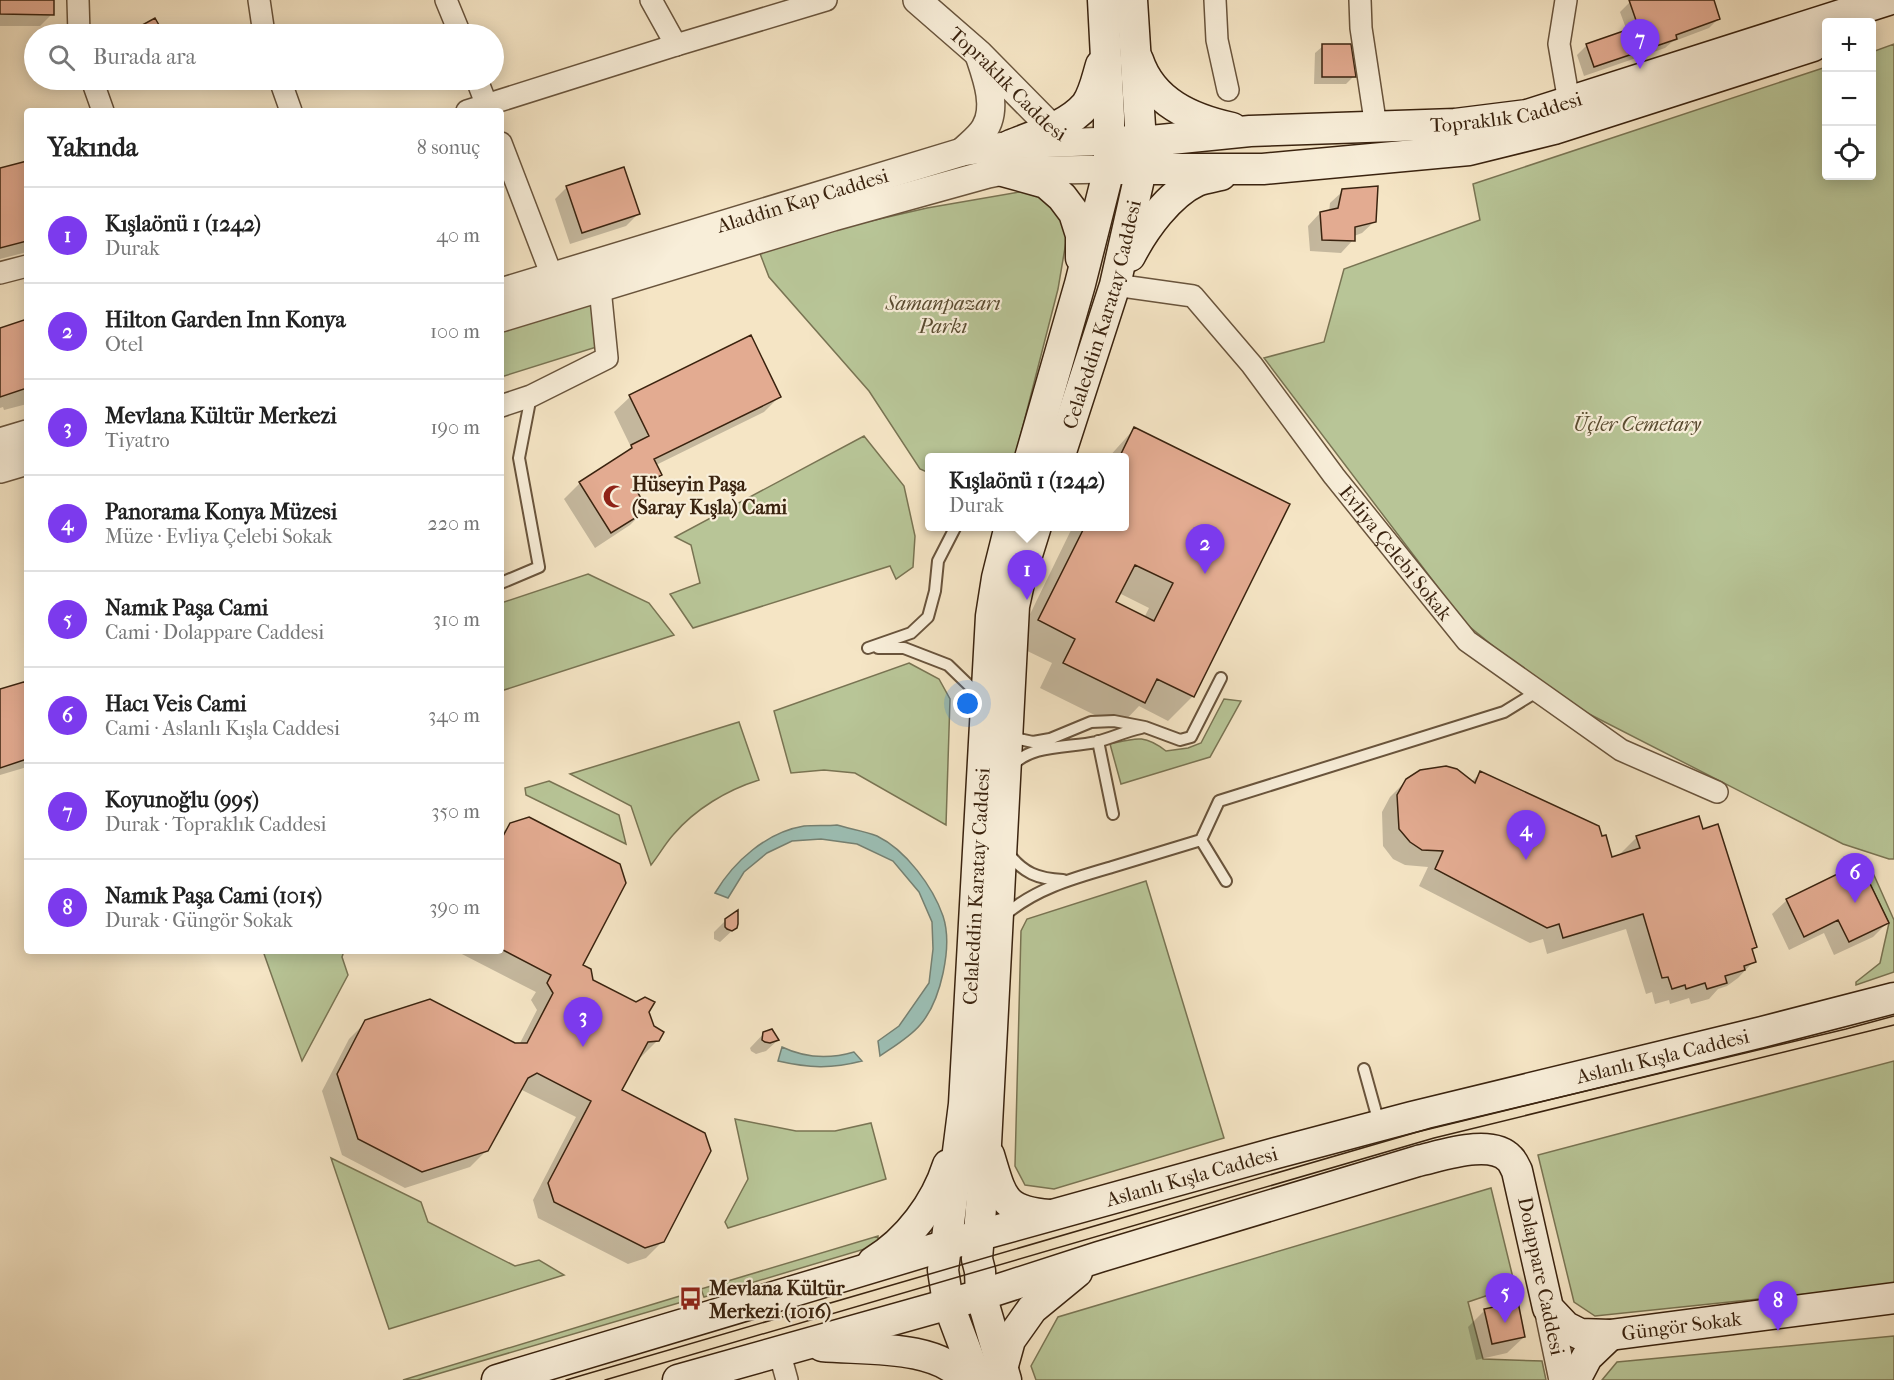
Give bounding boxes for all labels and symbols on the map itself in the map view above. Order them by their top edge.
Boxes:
pin: 7 [1620,20,1660,69]
street label: Topraklık Caddesi [945,22,1071,146]
street label: Topraklık Caddesi [1430,87,1585,136]
street label: Aladdin Kap Caddesi [713,164,891,238]
street label: Celaleddin Karatay Caddesi [1058,198,1145,432]
park label: Samanpazarı Parkı [884,292,1001,338]
park label: Üçler Cemetary [1573,412,1702,436]
place label: Hüseyin Paşa (Saray Kışla) Cami [632,473,788,520]
street label: Evliya Çelebi Sokak [1335,481,1457,625]
mosque icon: Hüseyin Paşa (Saray Kışla) Cami [601,483,627,509]
pin: 2 [1186,524,1224,574]
pin: 1 [1008,550,1046,600]
your location [953,689,982,718]
street label: Celaleddin Karatay Caddesi [958,767,994,1006]
pin: 4 [1506,810,1546,860]
pin: 6 [1836,854,1874,903]
pin: 3 [564,998,602,1047]
street label: Aslanlı Kışla Caddesi [1573,1024,1751,1088]
street label: Aslanlı Kışla Caddesi [1102,1142,1280,1211]
street label: Dolappare Caddesi [1513,1195,1569,1357]
pin: 5 [1486,1274,1524,1323]
place label: Mevlana Kültür Merkezi (1016) [708,1277,845,1323]
pin: 8 [1758,1282,1798,1331]
bus stop icon: Mevlana Kültür Merkezi (1016) [678,1286,704,1312]
street label: Güngör Sokak [1620,1306,1744,1345]

